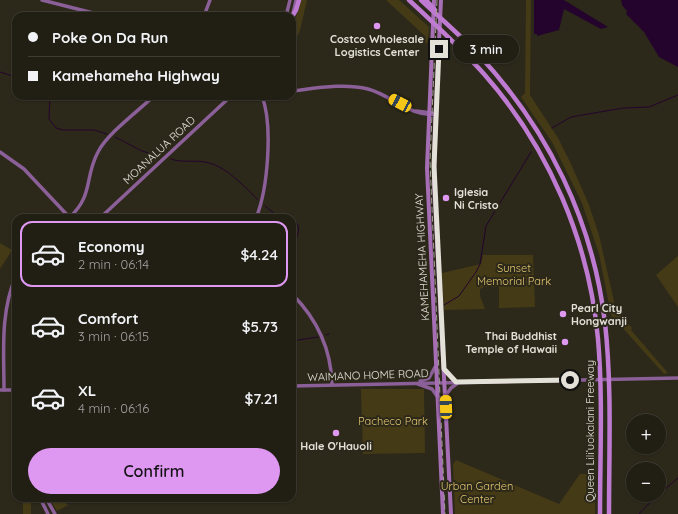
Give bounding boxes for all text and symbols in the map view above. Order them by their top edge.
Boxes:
marker: Costco Wholesale Logistics Center [372,21,382,31]
text: Poke On Da Run [52,28,168,47]
place label: Costco Wholesale Logistics Center [330,32,424,59]
callout: 3 min [453,35,519,63]
route end [430,40,448,58]
text: 3 min [469,41,503,57]
text: Kamehameha Highway [52,66,220,85]
car [387,92,413,114]
street label: MOANALUA ROAD [120,113,198,187]
place label: Iglesia Ni Cristo [454,185,499,212]
street label: KAMEHAMEHA HIGHWAY [412,193,432,321]
marker: Iglesia Ni Cristo [441,193,451,203]
icon: car [30,236,66,272]
text: Economy [78,237,145,256]
text: $4.24 [240,245,278,264]
text: 2 min · 06:14 [78,256,149,272]
park label: Sunset Memorial Park [477,261,551,288]
place label: Pearl City Hongwanji [571,301,627,328]
icon: car [30,308,66,344]
text: Comfort [78,309,139,328]
marker: Pearl City Hongwanji [558,309,568,319]
text: $5.73 [242,317,278,336]
text: 3 min · 06:15 [78,328,149,344]
place label: Thai Buddhist Temple of Hawaii [465,329,557,356]
marker: Thai Buddhist Temple of Hawaii [560,337,570,347]
street label: Queen Liliʻuokalani Freeway [583,360,597,502]
street label: WAIMANO HOME ROAD [307,366,429,384]
route start [561,371,579,389]
icon: car [30,380,66,416]
text: XL [78,381,96,400]
text: $7.21 [245,389,278,408]
car [440,395,452,419]
text: 4 min · 06:16 [78,400,149,416]
park label: Pacheco Park [358,414,428,428]
map controls [626,414,666,502]
button: + [626,414,666,454]
marker: Hale O'Hauoli [331,428,341,438]
place label: Hale O'Hauoli [300,439,372,453]
button: Confirm [28,448,280,494]
button: − [626,462,666,502]
park label: Urban Garden Center [441,479,513,506]

